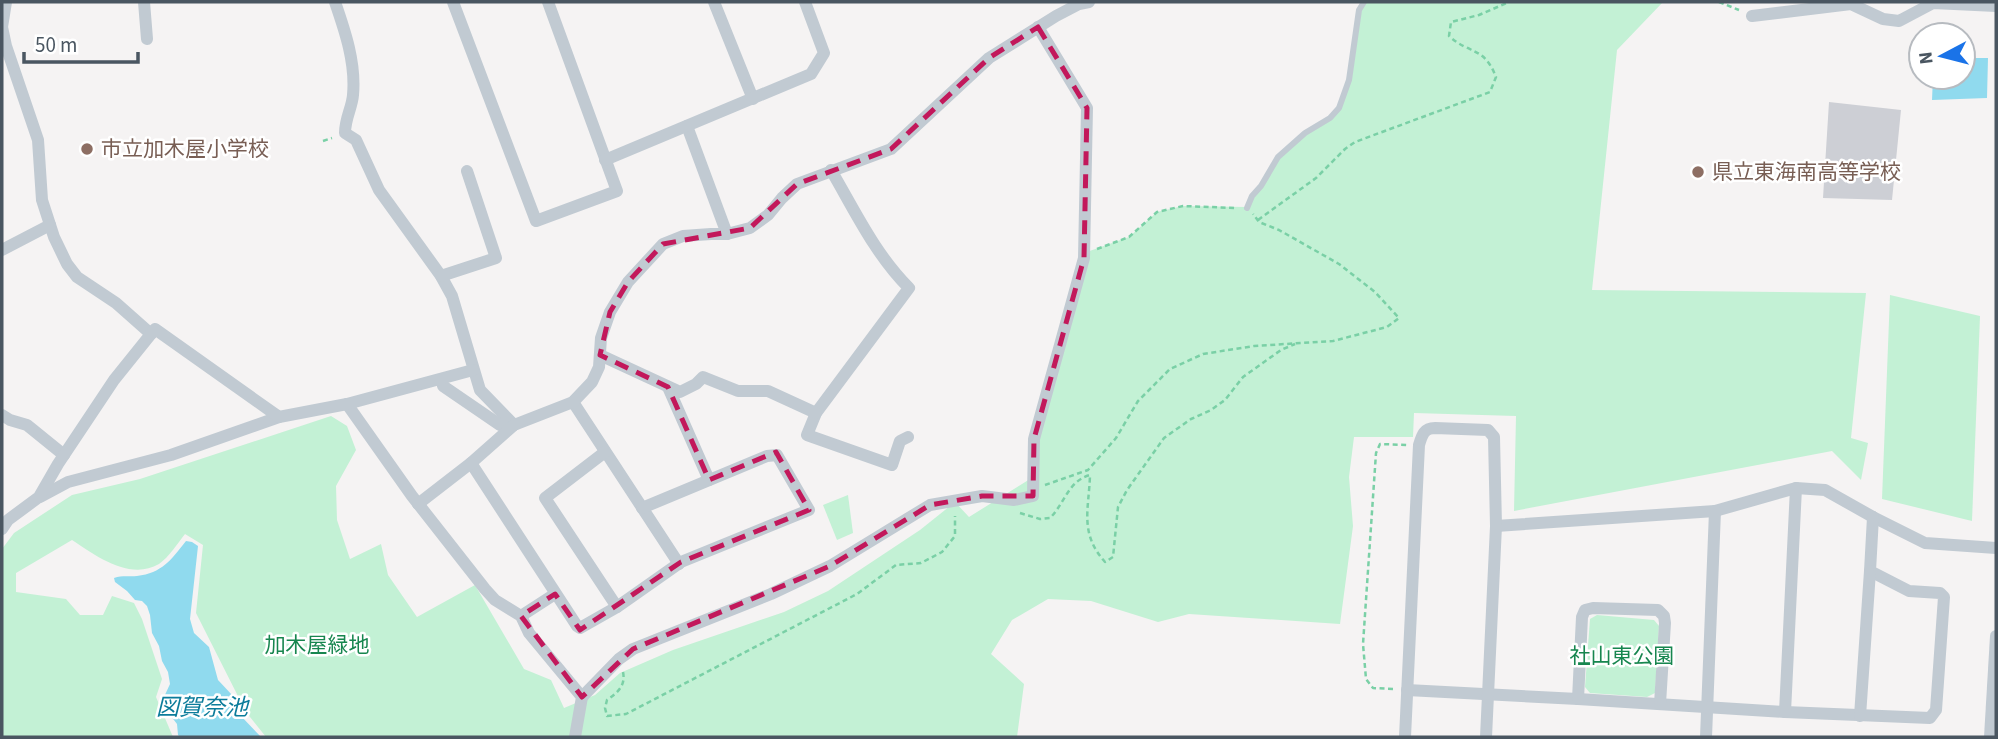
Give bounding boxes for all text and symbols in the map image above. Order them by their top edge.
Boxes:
scale bar [24,21,138,65]
north arrow [1907,21,1977,91]
text: 50 m [35,30,77,60]
text: N [1912,50,1941,66]
place label: 市立加木屋小学校 [101,134,269,164]
marker: 市立加木屋小学校 [79,141,95,157]
place label: 県立東海南高等学校 [1712,157,1901,187]
marker: 県立東海南高等学校 [1690,164,1706,180]
park label: 加木屋緑地 [265,630,370,660]
park label: 社山東公園 [1570,641,1675,671]
water label: 図賀奈池 [156,691,250,724]

